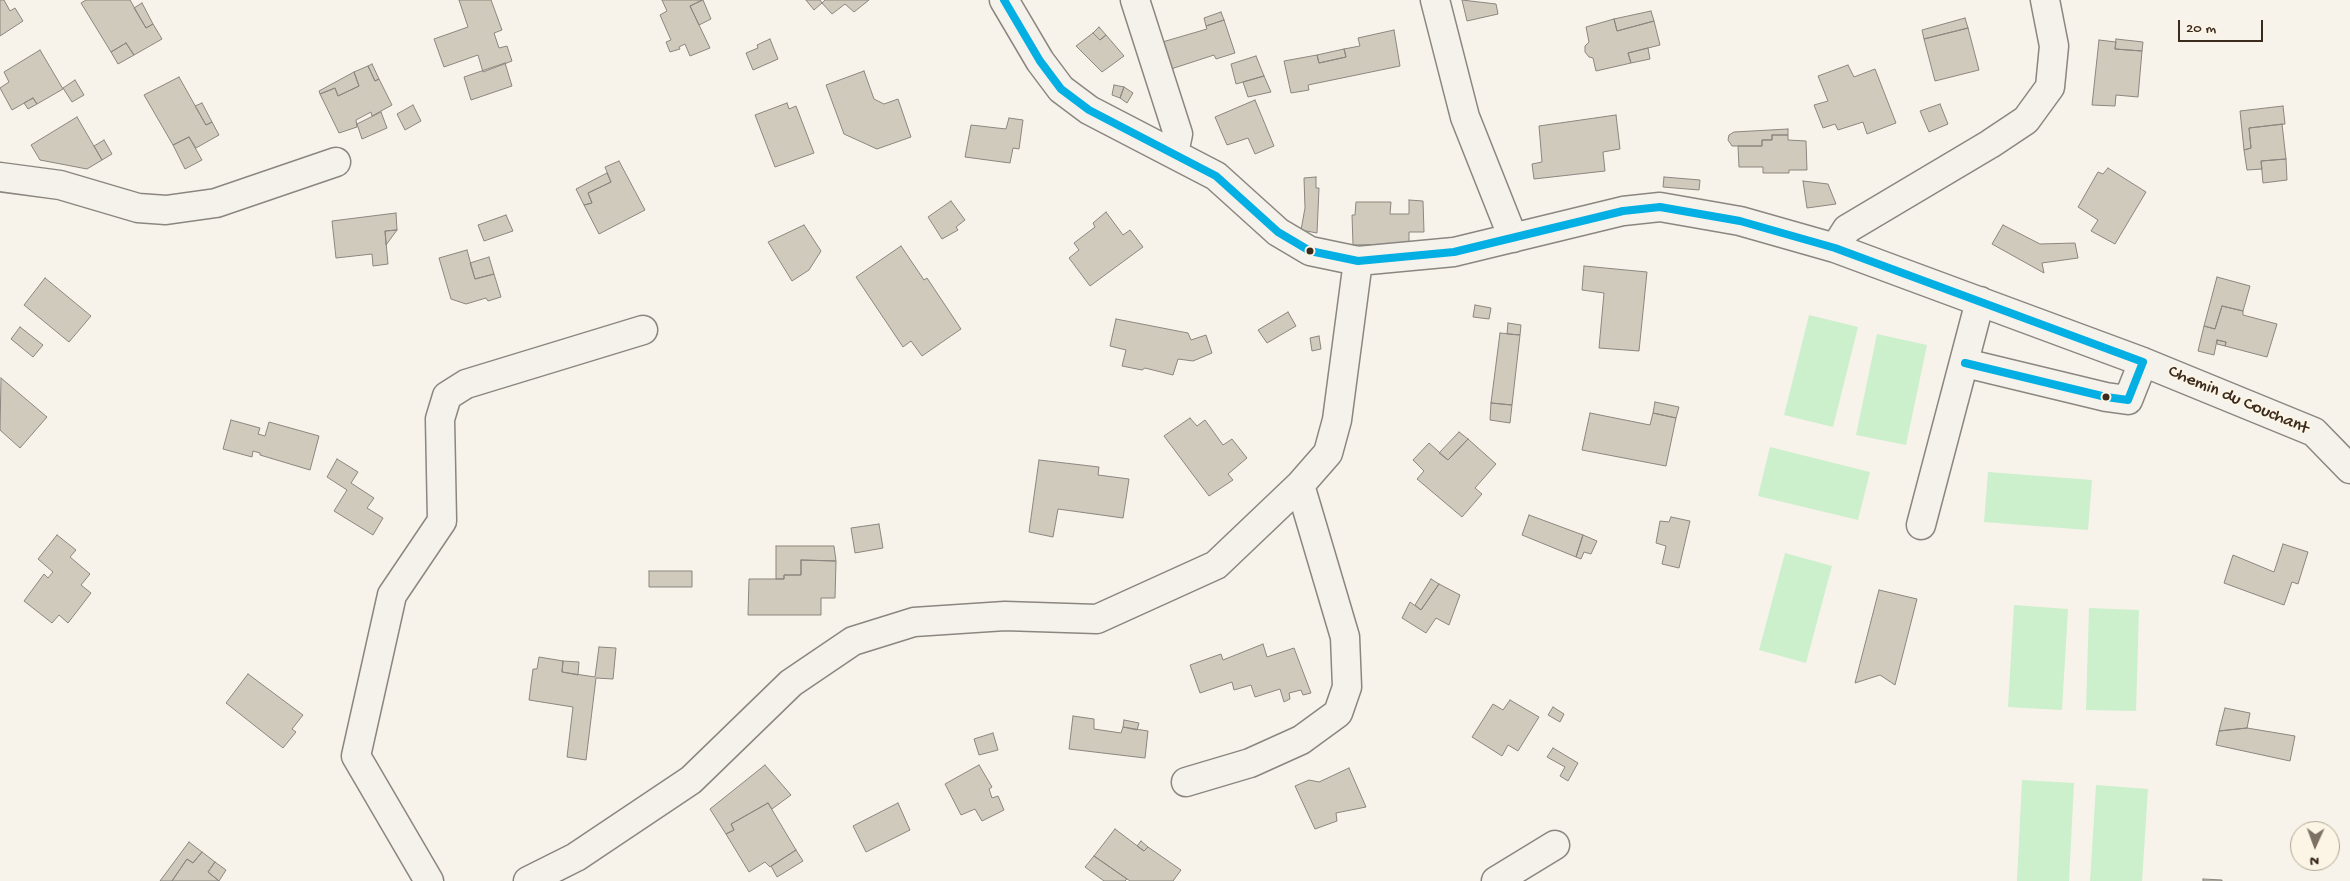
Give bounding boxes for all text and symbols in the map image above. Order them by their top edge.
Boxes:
scale bar [2180,10,2265,42]
text: 20 m [2186,20,2216,38]
unlabelled marker [1305,246,1315,256]
street label: Chemin du Couchant [2164,362,2312,440]
unlabelled marker [2101,392,2111,402]
north arrow [2290,821,2340,871]
text: N [2310,852,2319,869]

